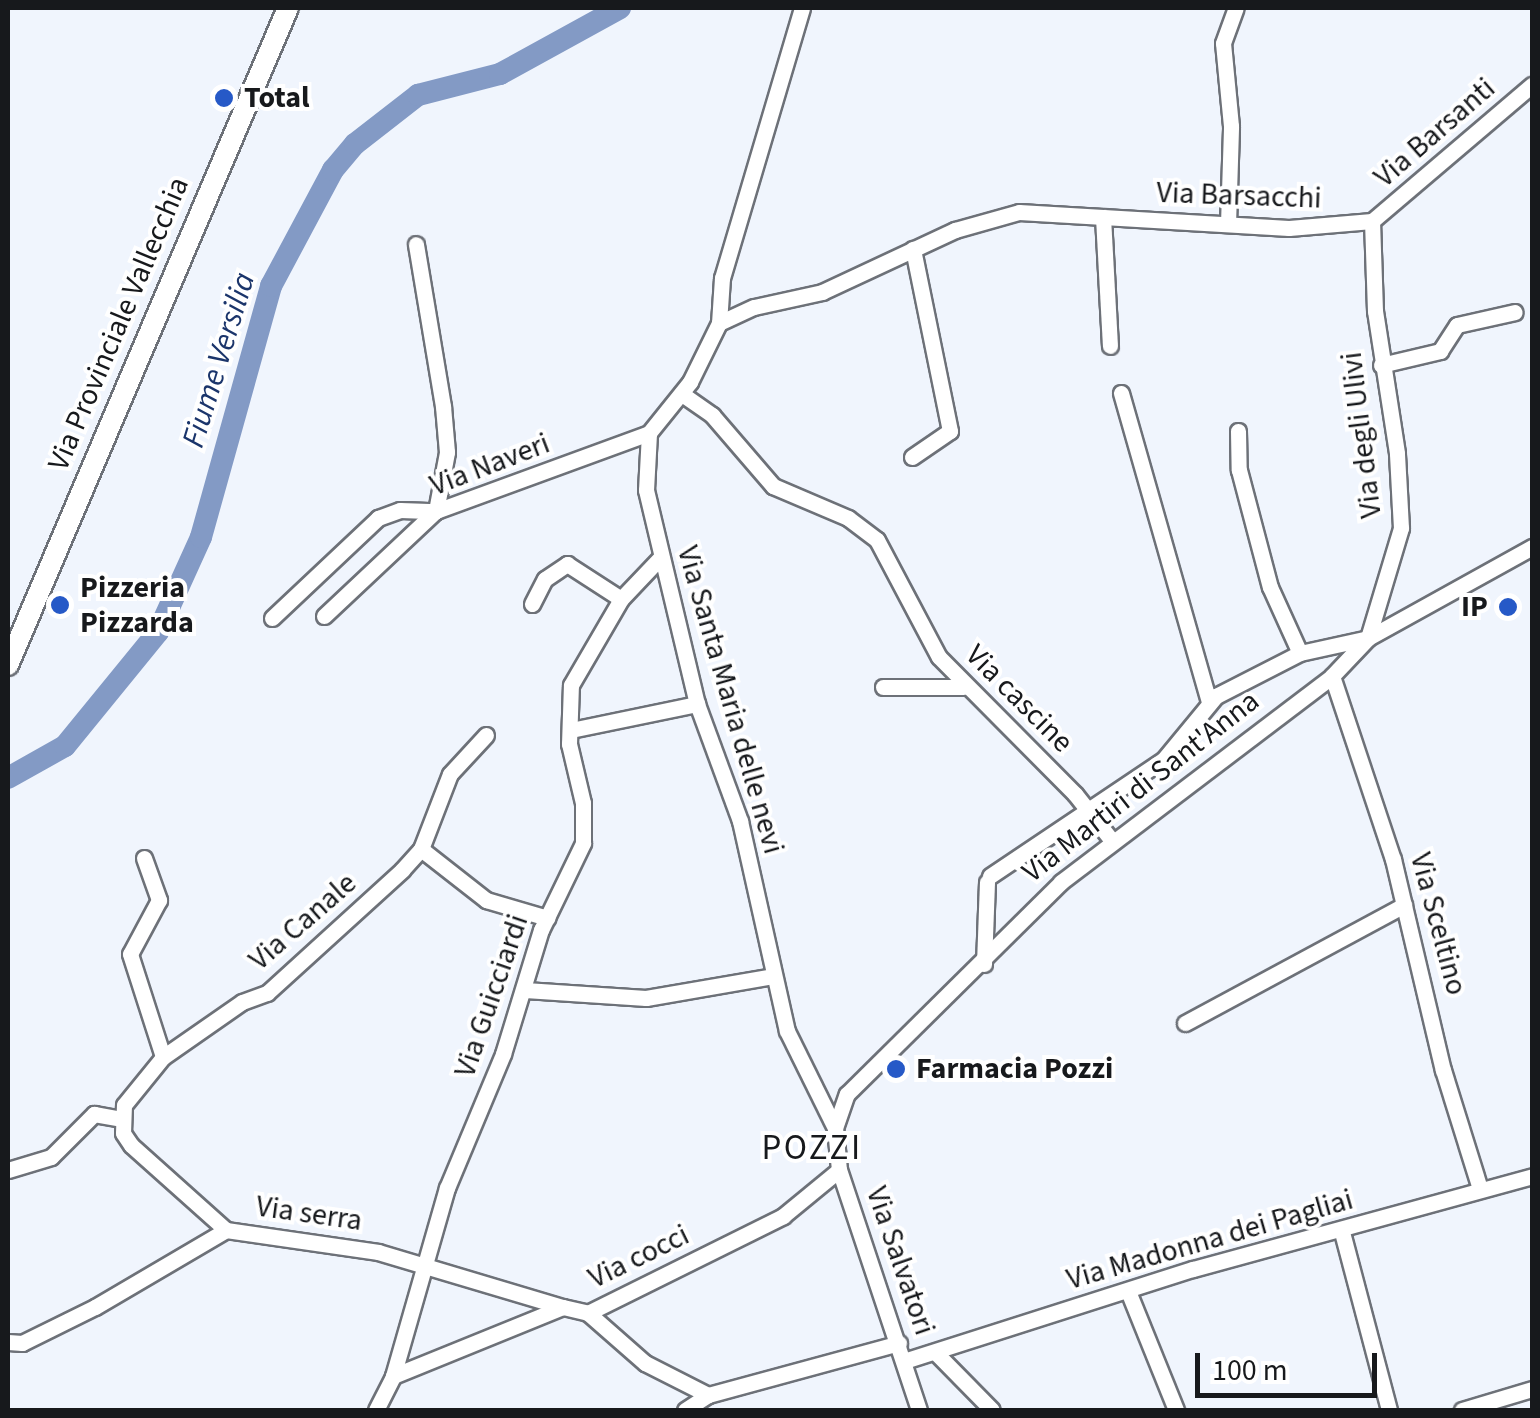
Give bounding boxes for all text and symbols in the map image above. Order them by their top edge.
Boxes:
street label: Via Barsanti [1367,71,1503,195]
place label: Total [244,80,310,116]
marker: Total [213,87,235,109]
street label: Via Provinciale Vallecchia [41,172,197,476]
street label: Via Barsacchi [1156,175,1322,217]
water label: Fiume Versilia [174,268,264,452]
street label: Via degli Ulivi [1334,350,1390,520]
street label: Via Naveri [425,426,555,504]
street label: Via Santa Maria delle nevi [669,542,791,858]
place label: Pizzeria Pizzarda [80,570,194,640]
place label: IP [1461,589,1488,625]
marker: Pizzeria Pizzarda [49,594,71,616]
marker: IP [1497,596,1519,618]
street label: Via cascine [958,638,1080,760]
street label: Via Martiri di Sant'Anna [1016,683,1266,891]
street label: Via Sceltino [1402,849,1474,999]
street label: Via Canale [242,866,364,978]
street label: Via Guicciardi [447,910,537,1082]
place label: Farmacia Pozzi [916,1051,1113,1087]
marker: Farmacia Pozzi [885,1058,907,1080]
district label: POZZI [761,1127,863,1169]
street label: Via Salvatori [858,1182,942,1340]
street label: Via Madonna dei Pagliai [1063,1182,1357,1298]
street label: Via serra [254,1189,364,1239]
street label: Via cocci [583,1217,695,1297]
scale bar [1200,1333,1382,1395]
text: 100 m [1212,1349,1288,1392]

